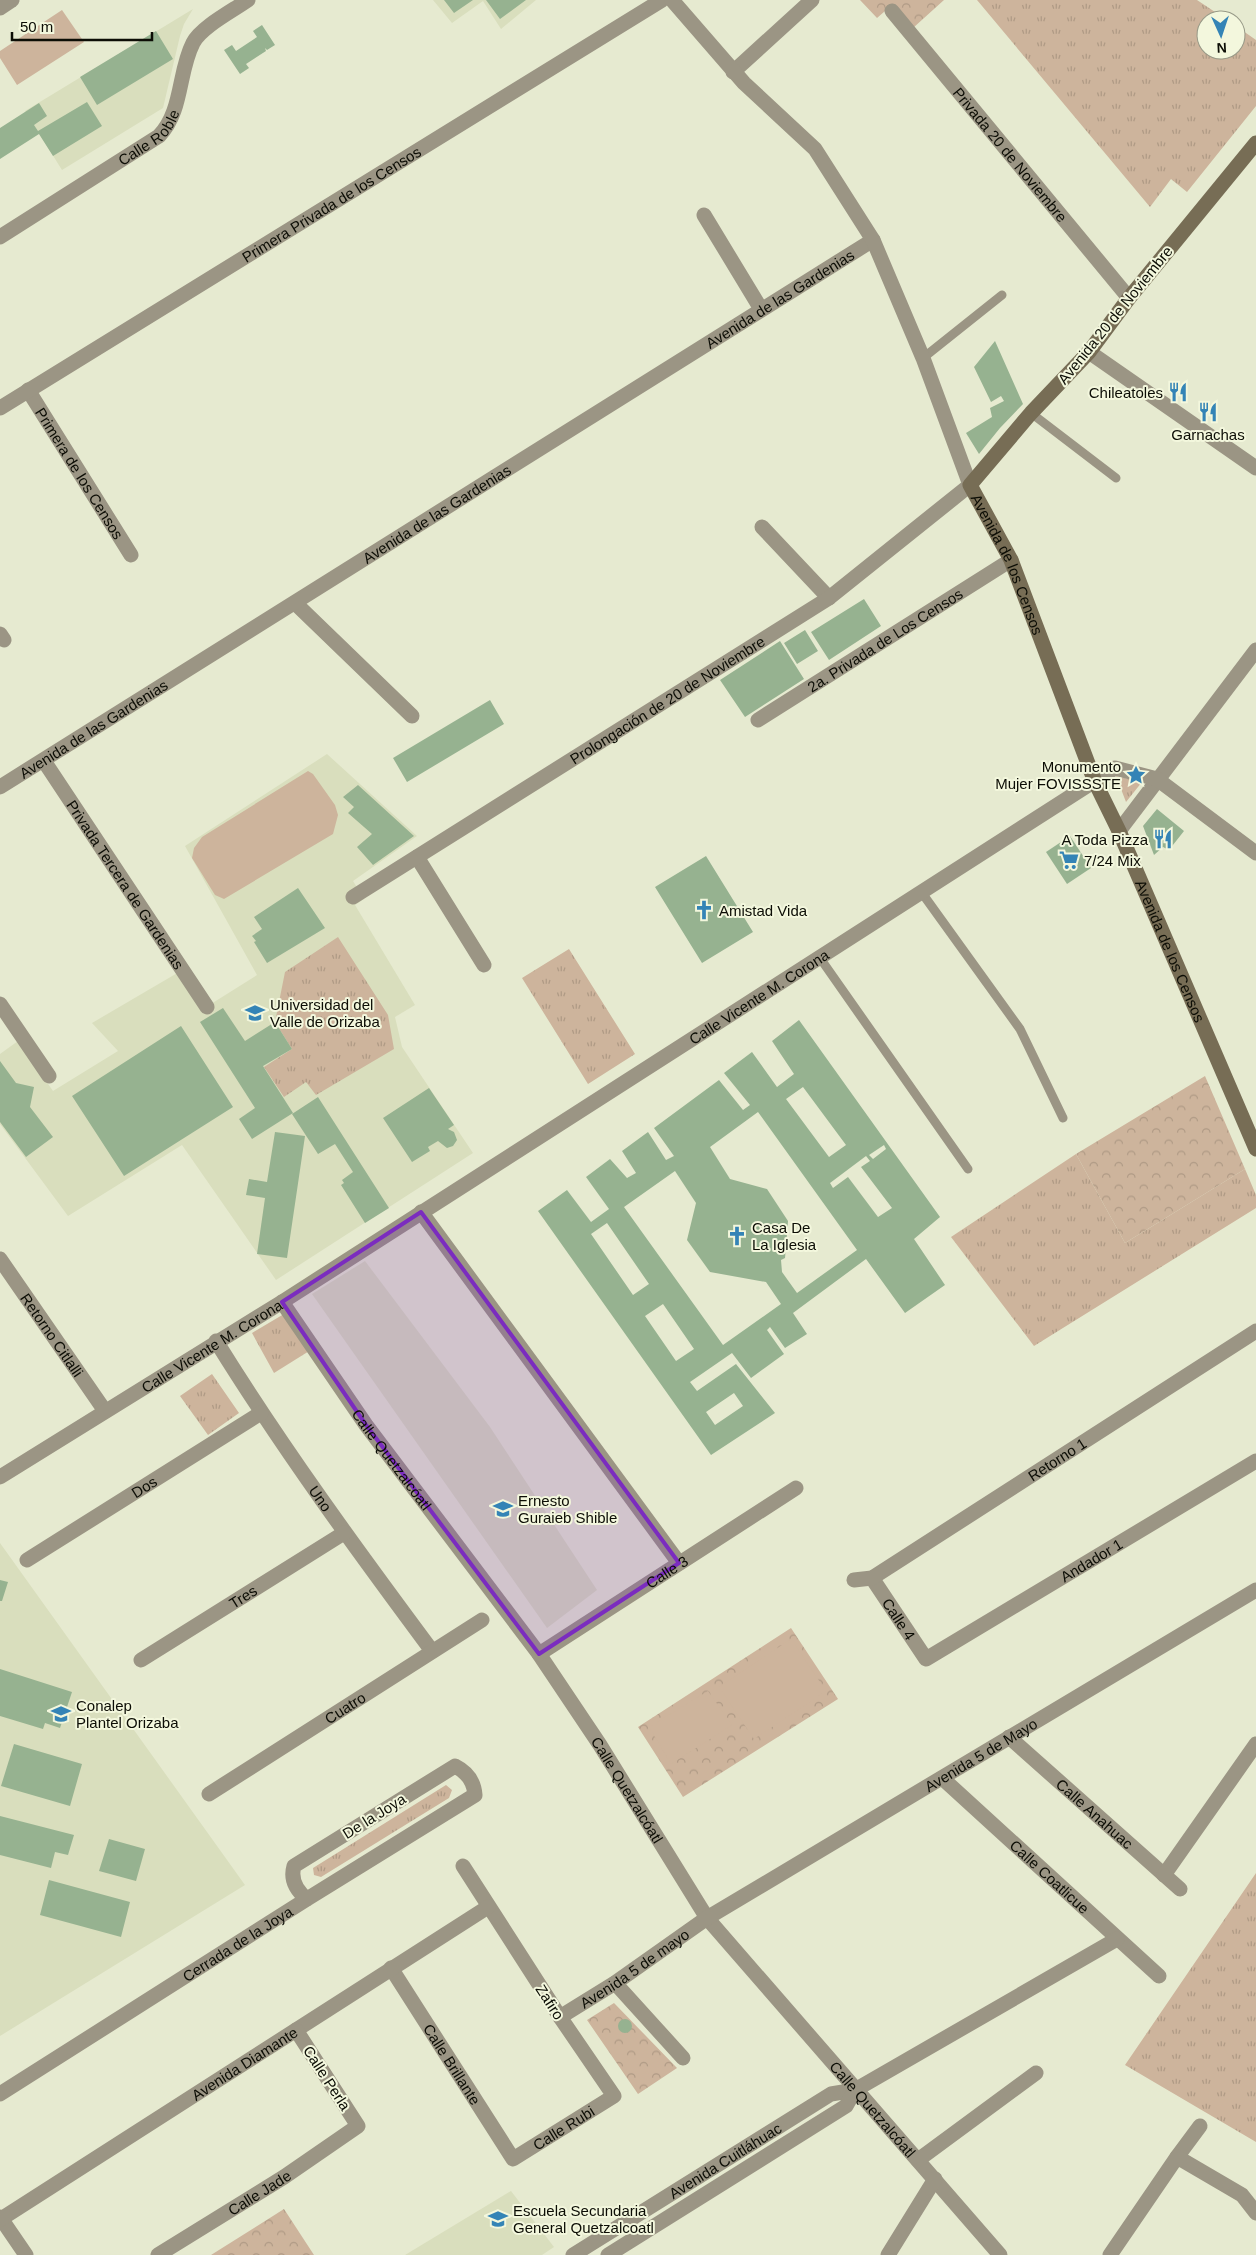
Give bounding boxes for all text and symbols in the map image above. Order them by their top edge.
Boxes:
scale bar [12,10,152,42]
north arrow [1196,10,1246,60]
text: 50 m [20,18,53,35]
text: N [1216,40,1227,56]
street label: Privada 20 de Noviembre [950,84,1071,225]
street label: Calle Roble [115,107,182,168]
street label: Primera Privada de los Censos [239,142,424,265]
street label: Avenida 20 de Noviembre [1054,243,1176,387]
street label: Avenida de las Gardenias [702,246,857,351]
restaurant icon: Chileatoles [1167,381,1189,403]
place label: Chileatoles [1089,384,1163,401]
restaurant icon: Garnachas [1197,401,1219,423]
street label: Primera de los Censos [32,404,127,542]
place label: Garnachas [1171,426,1245,443]
street label: Avenida de las Gardenias [359,461,514,566]
street label: Avenida de los Censos [968,491,1047,637]
street label: 2a. Privada de Los Censos [804,584,965,695]
street label: Prolongación de 20 de Noviembre [567,632,768,767]
street label: Avenida de las Gardenias [16,676,170,781]
place label: Monumento Mujer FOVISSSTE [995,758,1121,792]
place icon: Monumento Mujer FOVISSSTE [1125,764,1147,786]
street label: Privada Tercera de Gardenias [64,797,188,972]
restaurant icon: A Toda Pizza [1152,828,1174,850]
place label: A Toda Pizza [1062,831,1149,848]
supermarket icon: 7/24 Mix [1058,849,1080,871]
place label: 7/24 Mix [1084,852,1141,869]
street label: Avenida de los Censos [1133,877,1209,1025]
church icon: Amistad Vida [693,899,715,921]
place label: Amistad Vida [719,902,808,919]
street label: Calle Vicente M. Corona [686,945,832,1047]
place label: Universidad del Valle de Orizaba [270,996,380,1030]
school or university icon: Universidad del Valle de Orizaba [244,1002,266,1024]
place label: Casa De La Iglesia [752,1219,817,1253]
church icon: Casa De La Iglesia [726,1225,748,1247]
street label: Retorno Citlalli [18,1290,87,1380]
street label: Calle Vicente M. Corona [138,1295,286,1396]
street label: Calle Quetzalcóatl [349,1405,435,1513]
street label: Retorno 1 [1025,1434,1089,1484]
street label: Dos [128,1472,160,1501]
street label: Uno [306,1482,336,1514]
place label: Ernesto Guraieb Shible [518,1492,617,1526]
school or university icon: Ernesto Guraieb Shible [492,1498,514,1520]
street label: Andador 1 [1057,1535,1125,1585]
street label: Calle 3 [642,1552,691,1591]
street label: Tres [226,1581,260,1611]
street label: Calle 4 [879,1595,919,1643]
street label: Cuatro [321,1688,368,1727]
place label: Conalep Plantel Orizaba [76,1697,179,1731]
school or university icon: Conalep Plantel Orizaba [50,1703,72,1725]
street label: Avenida 5 de Mayo [921,1714,1040,1795]
street label: Calle Quetzalcóatl [588,1733,667,1846]
street label: Calle Anahuac [1053,1775,1137,1852]
street label: De la Joya [339,1790,409,1842]
street label: Calle Coatlicue [1007,1836,1093,1917]
street label: Cerrada de la Joya [179,1902,296,1985]
street label: Avenida 5 de mayo [577,1925,692,2011]
street label: Zafiro [532,1981,568,2023]
street label: Calle Brillante [420,2020,484,2108]
street label: Avenida Diamante [188,2023,300,2103]
street label: Calle Perla [300,2043,354,2114]
street label: Calle Quetzalcóatl [827,2057,919,2161]
street label: Calle Rubi [529,2102,597,2153]
street label: Avenida Cuitláhuac [666,2119,785,2202]
street label: Calle Jade [225,2166,294,2218]
place label: Escuela Secundaria General Quetzalcoatl [513,2202,654,2236]
school or university icon: Escuela Secundaria General Quetzalcoatl [487,2208,509,2230]

